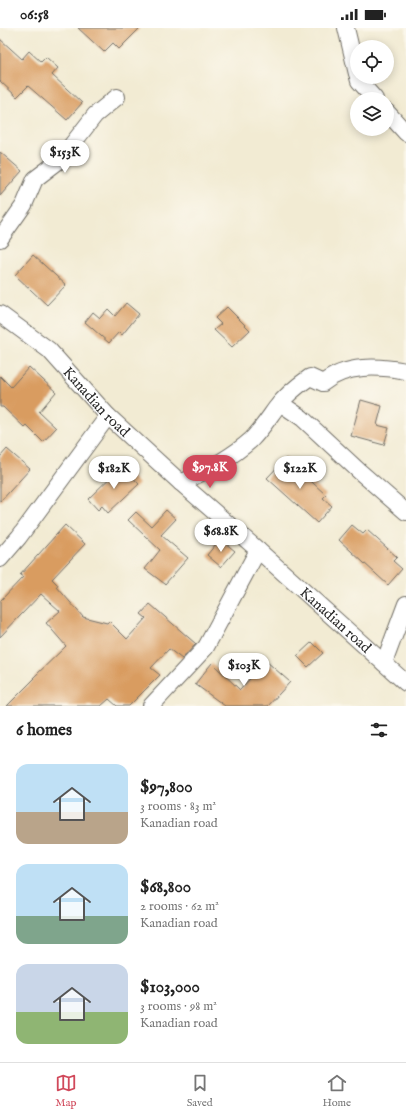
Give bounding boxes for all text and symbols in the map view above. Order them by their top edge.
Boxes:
text: 06:58 [20,5,49,24]
map controls [350,40,394,136]
button: locate [350,40,394,84]
button: layers [350,92,394,136]
pin: $153K [37,140,93,174]
text: $153K [49,144,81,161]
street label: Kanadian road [58,363,134,442]
pin: $97.8K [177,455,243,489]
pin: $182K [86,456,142,490]
pin: $122K [272,456,328,490]
text: $97.8K [192,459,228,476]
text: $182K [98,460,130,477]
text: $122K [283,460,317,477]
pin: $68.8K [188,519,254,553]
text: $68.8K [203,523,239,540]
street label: Kanadian road [296,583,376,658]
pin: $103K [216,653,272,687]
text: $103K [228,657,260,674]
icon: filters [368,719,390,741]
text: 6 homes [16,720,72,741]
text: $97,800 [140,777,193,798]
icon: home [48,780,96,828]
text: 3 rooms · 83 m² [140,798,216,815]
text: Kanadian road [140,815,218,832]
text: $68,800 [140,877,191,898]
icon: home [48,880,96,928]
text: 2 rooms · 62 m² [140,898,219,915]
text: Kanadian road [140,915,218,932]
text: $103,000 [140,977,200,998]
icon: home [48,980,96,1028]
text: 3 rooms · 98 m² [140,998,217,1015]
text: Kanadian road [140,1015,218,1032]
tab: Map [55,1072,77,1110]
tab: Saved [187,1072,213,1110]
tab: Home [322,1072,351,1110]

